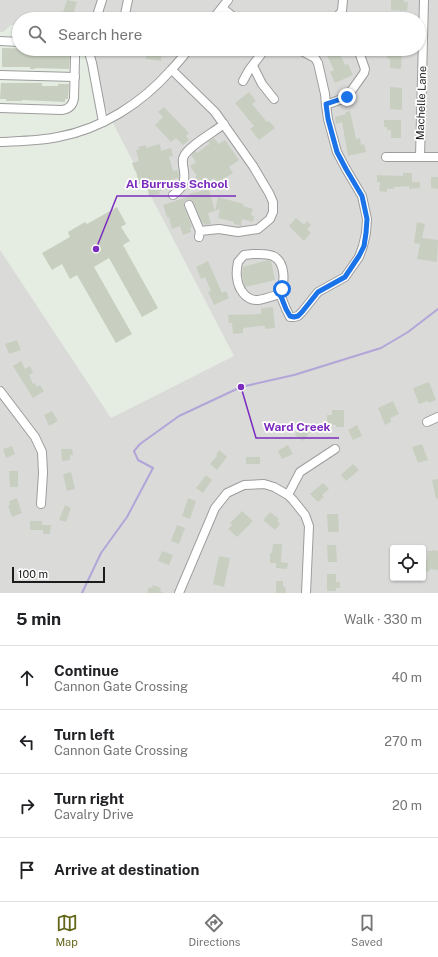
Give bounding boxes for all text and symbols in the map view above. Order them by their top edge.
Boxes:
search box [12,12,426,56]
icon: search [26,23,48,45]
text: Search here [58,26,142,43]
street label: Machelle Lane [414,66,428,140]
route end [338,88,356,106]
callout: Al Burruss School [117,172,236,196]
text: Al Burruss School [126,177,228,191]
route start [273,280,291,298]
callout: Ward Creek [256,414,339,438]
text: Ward Creek [263,420,331,434]
map controls [390,545,426,581]
button: locate [390,545,426,581]
scale bar [12,565,105,584]
text: 100 m [18,568,48,580]
text: 5 min [16,609,61,629]
text: Walk · 330 m [344,612,422,627]
text: Continue [54,662,119,679]
icon: ahead [16,667,38,689]
text: 40 m [391,670,422,685]
text: Cannon Gate Crossing [54,679,188,694]
text: Turn left [54,726,115,743]
icon: left [16,731,38,753]
text: 270 m [384,734,422,749]
text: Cannon Gate Crossing [54,743,188,758]
text: Turn right [54,790,124,807]
icon: right [16,795,38,817]
text: 20 m [392,798,422,813]
text: Cavalry Drive [54,807,134,822]
icon: arrive [16,859,38,881]
text: Arrive at destination [54,861,199,878]
tab: Map [55,912,78,948]
tab: Directions [189,912,240,948]
tab: Saved [351,912,383,948]

